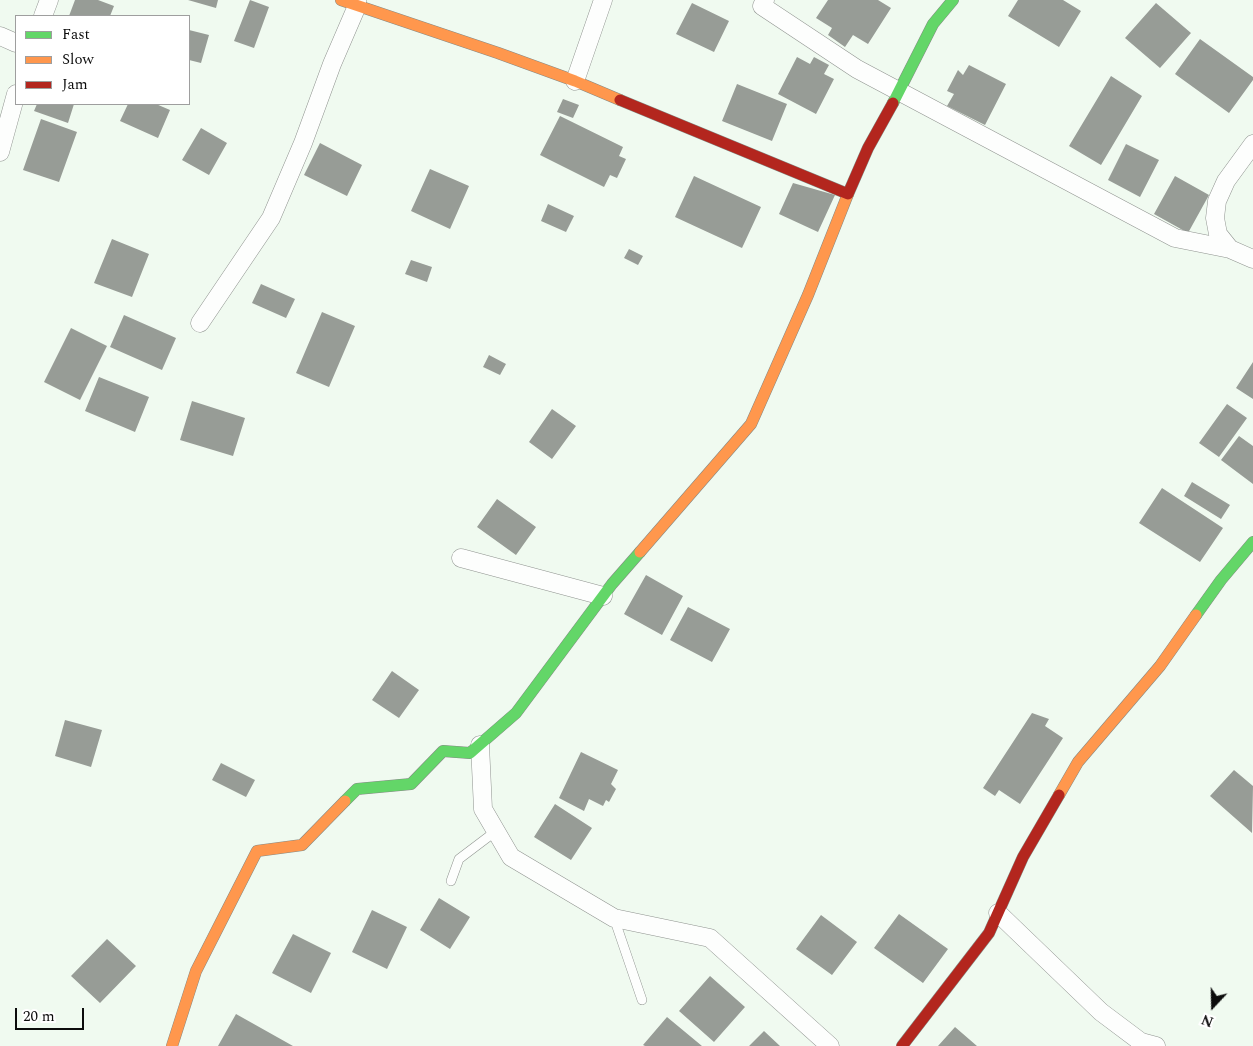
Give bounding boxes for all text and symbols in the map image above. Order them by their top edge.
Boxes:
legend [15,15,190,105]
text: Fast [62,23,90,46]
text: Slow [62,48,94,71]
text: Jam [62,73,88,96]
north arrow [1188,981,1238,1031]
scale bar [18,998,86,1030]
text: 20 m [23,1005,55,1028]
text: N [1198,1009,1217,1032]

